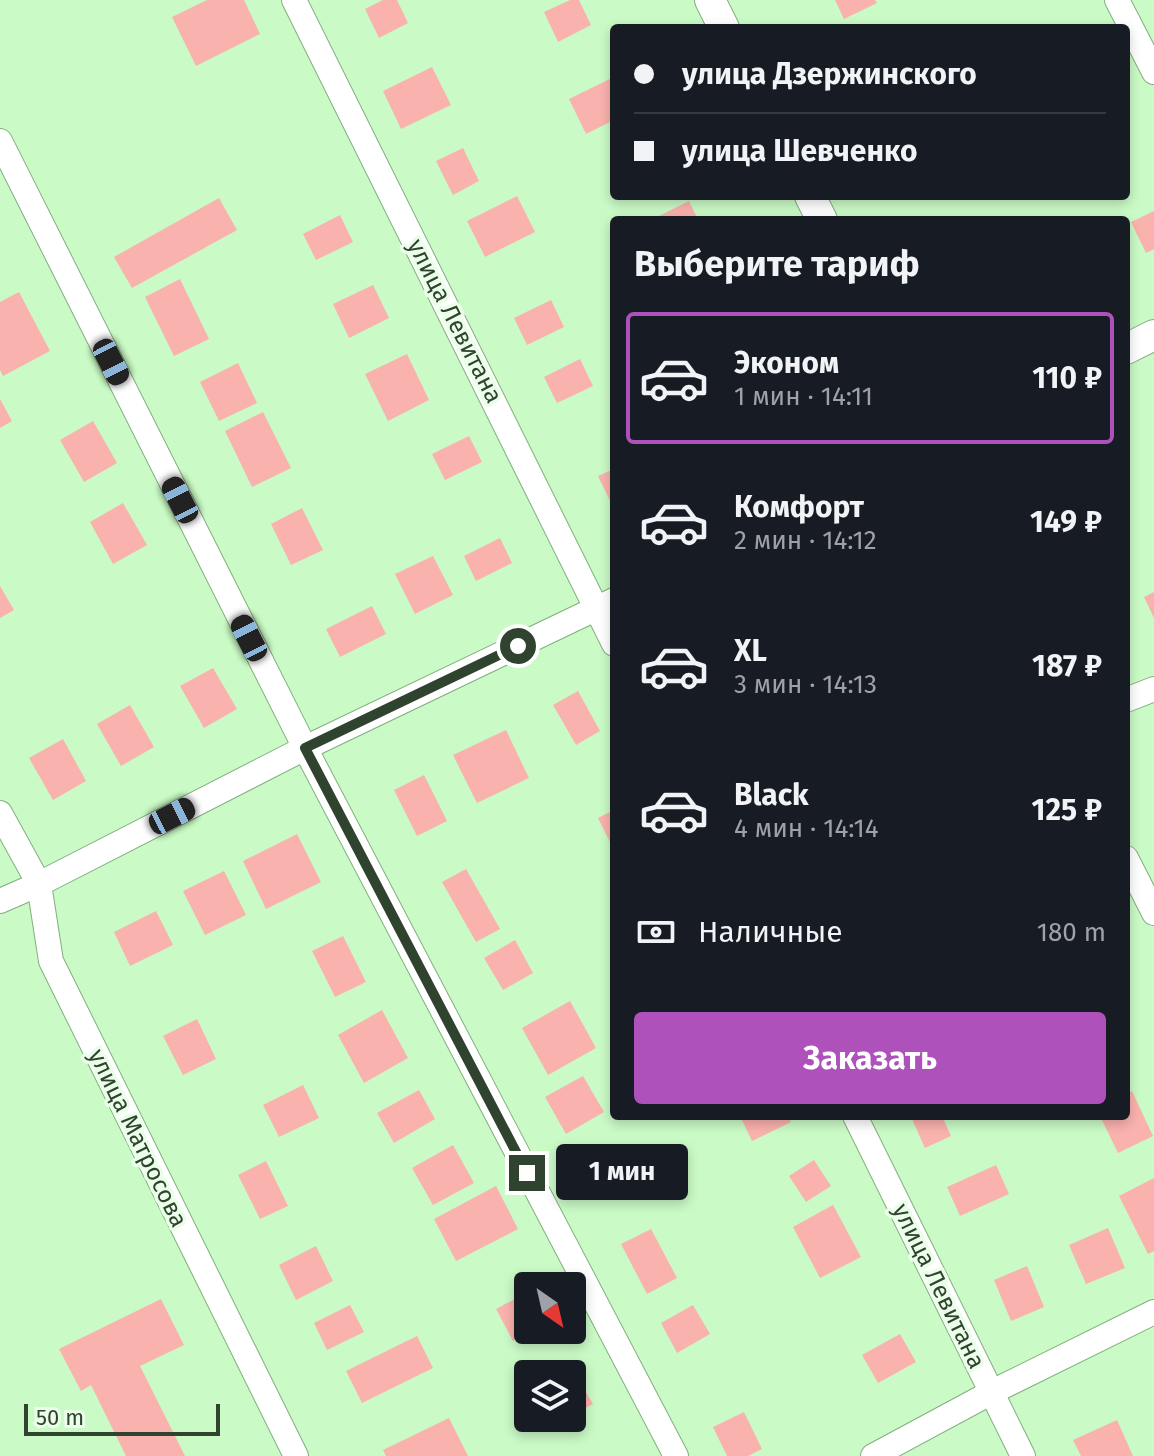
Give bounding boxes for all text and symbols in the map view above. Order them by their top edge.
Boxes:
text: улица Дзержинского [682,56,977,92]
text: улица Шевченко [682,133,918,169]
street label: улица Левитана [402,234,508,408]
text: Выберите тариф [634,242,920,286]
car [89,335,133,389]
icon: car [638,342,710,414]
text: Эконом [734,345,839,381]
text: 110 ₽ [1032,360,1102,396]
text: 1 мин · 14:11 [734,381,873,412]
car [158,473,202,527]
icon: car [638,486,710,558]
text: Комфорт [734,489,864,525]
text: 149 ₽ [1030,504,1102,540]
text: 2 мин · 14:12 [734,525,877,556]
car [227,611,271,665]
route start [500,628,536,664]
icon: car [638,630,710,702]
text: XL [734,633,767,669]
text: 187 ₽ [1032,648,1102,684]
text: 3 мин · 14:13 [734,669,877,700]
icon: car [638,774,710,846]
text: Black [734,777,809,813]
text: 125 ₽ [1032,792,1102,828]
car [145,794,199,838]
text: 4 мин · 14:14 [734,813,879,844]
icon: cash [634,910,678,954]
text: Наличные [698,914,843,950]
text: 180 m [1037,917,1106,948]
button: Заказать [634,1012,1106,1104]
street label: улица Матросова [83,1044,193,1232]
callout: 1 мин [555,1145,687,1201]
route end [509,1155,545,1191]
text: 1 мин [589,1156,655,1187]
street label: улица Левитана [887,1199,991,1373]
north arrow [514,1272,586,1344]
map controls [514,1272,586,1432]
button: layers [514,1360,586,1432]
scale bar [24,1400,220,1436]
text: 50 m [36,1404,84,1431]

